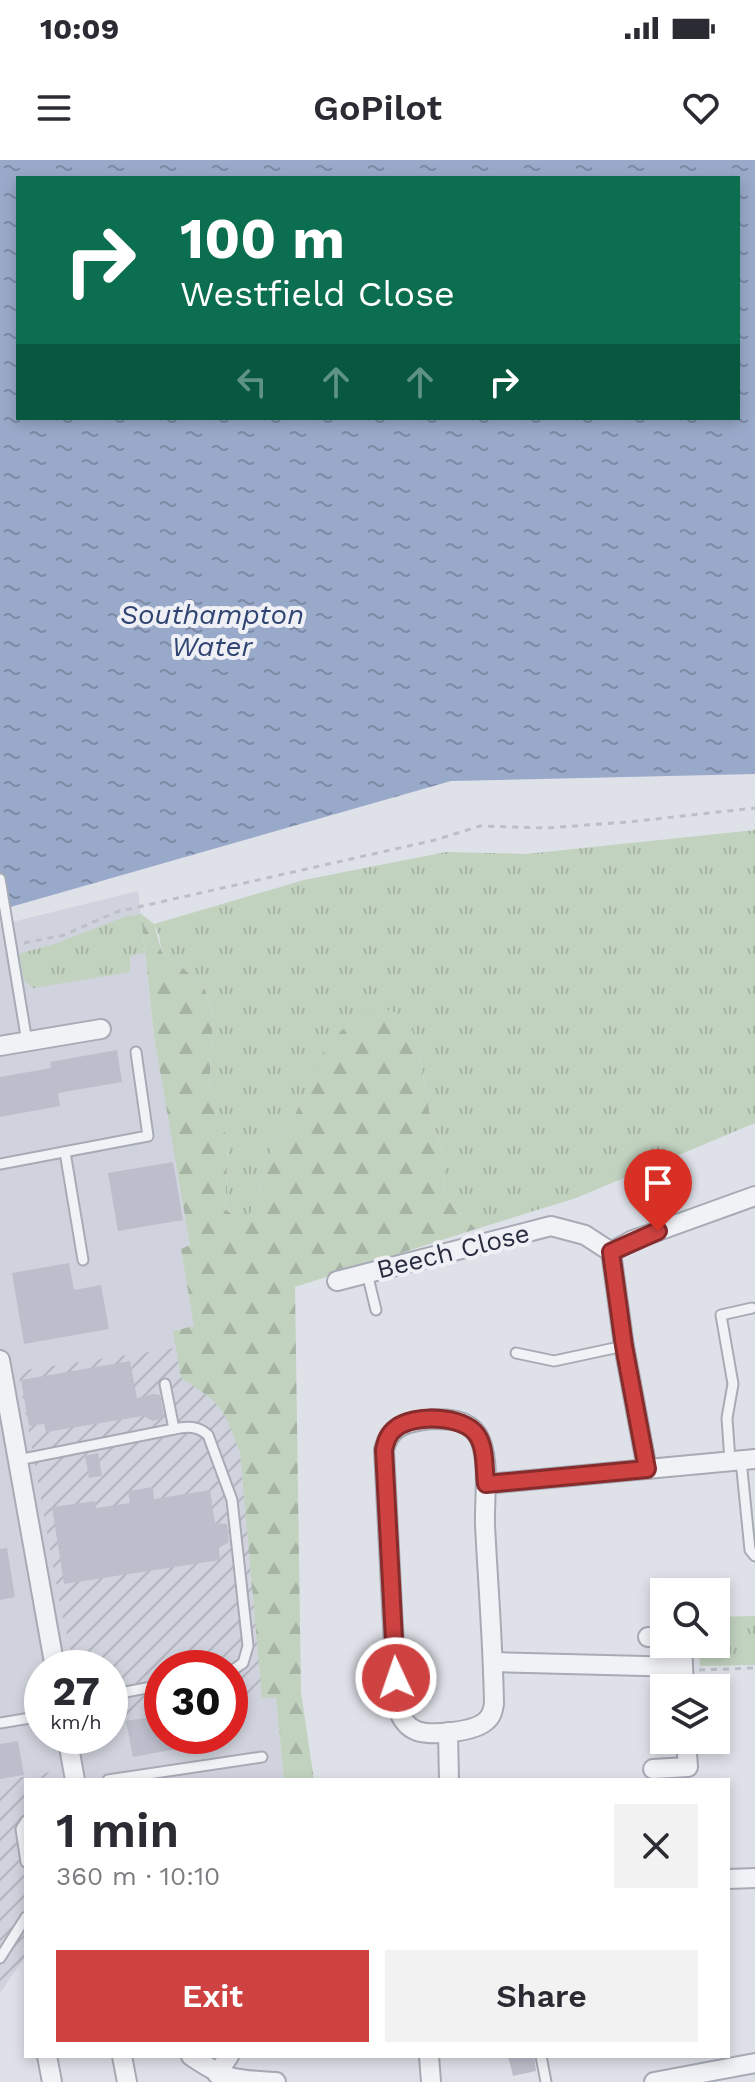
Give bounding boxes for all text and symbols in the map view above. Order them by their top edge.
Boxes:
text: 10:09 [40,11,119,46]
icon: menu [32,86,76,130]
icon: heart [679,86,723,130]
text: GoPilot [313,87,442,129]
text: 100 m [180,206,345,272]
icon: right [48,208,152,312]
text: Westfield Close [180,273,455,315]
icon: left [230,360,274,404]
icon: ahead [314,360,358,404]
icon: ahead [398,360,442,404]
icon: right [482,360,526,404]
water label: Southampton Water [120,598,304,663]
pin [624,1149,692,1231]
icon: arrive [636,1161,680,1205]
street label: Beech Close [373,1218,533,1284]
map controls [650,1578,730,1754]
button: search [650,1578,730,1658]
position arrow [354,1636,438,1720]
speed limit sign: 30 [144,1650,248,1754]
text: 27 [52,1668,100,1715]
button: layers [650,1674,730,1754]
text: km/h [50,1710,102,1734]
text: 1 min [56,1802,179,1859]
button: close [614,1804,698,1888]
text: 360 m · 10:10 [56,1861,220,1891]
button: Exit [56,1950,369,2042]
button: Share [385,1950,698,2042]

